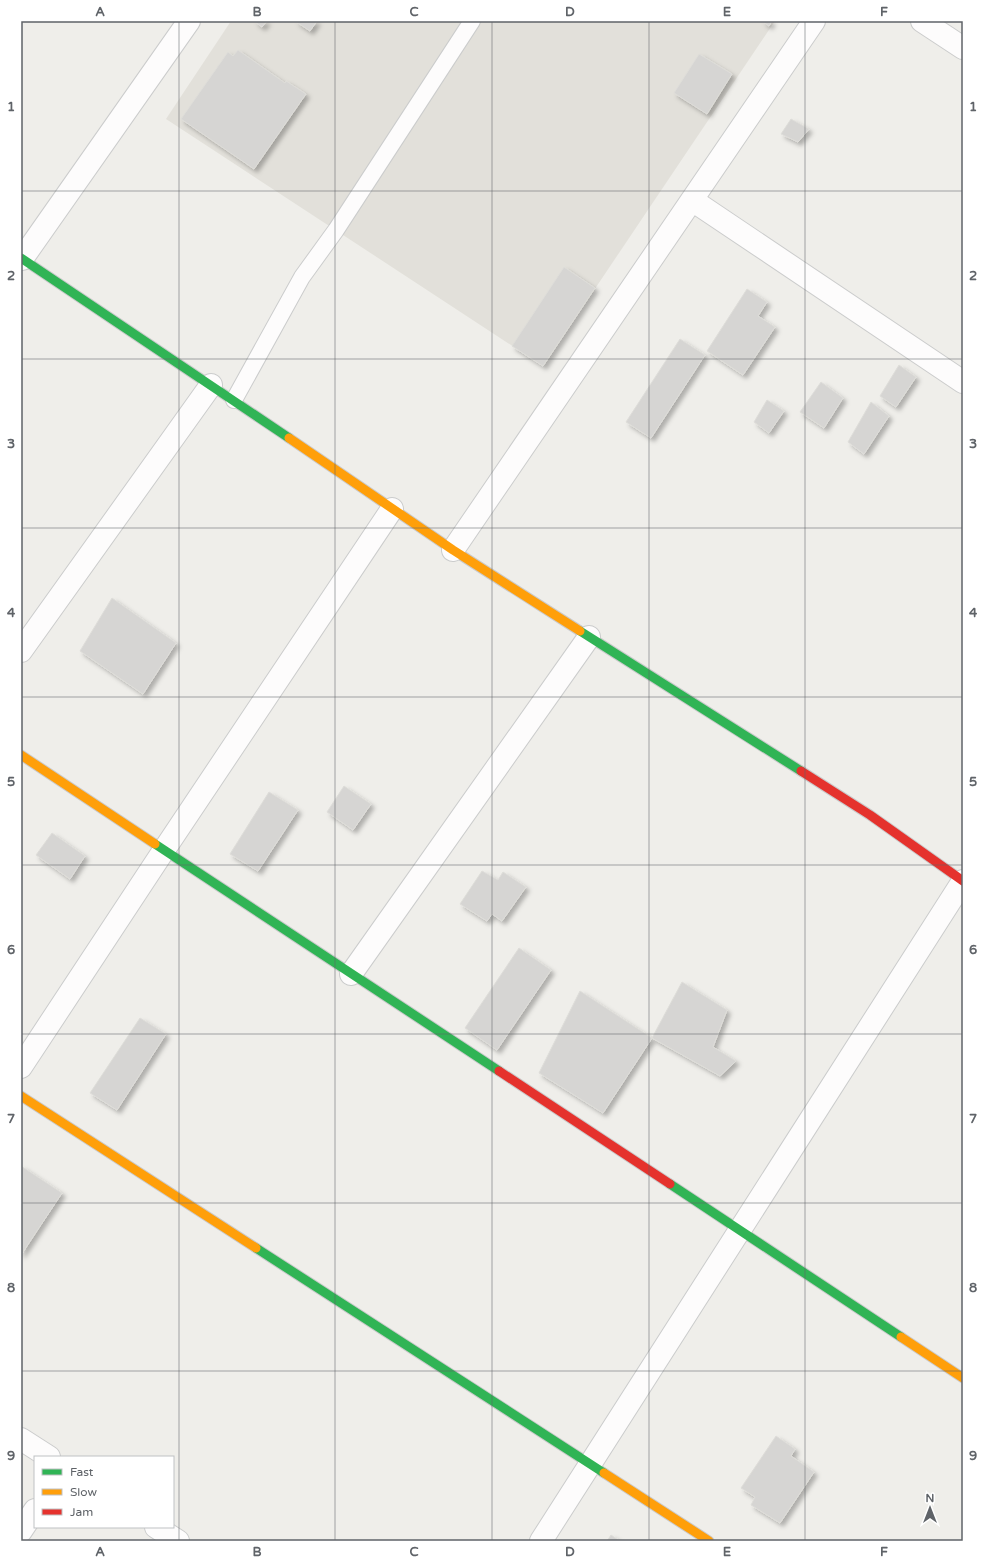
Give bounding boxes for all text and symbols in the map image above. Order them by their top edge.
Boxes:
text: A [95,4,105,20]
text: B [252,4,262,20]
text: C [409,4,419,20]
text: D [565,4,575,20]
text: E [723,4,731,20]
text: F [880,4,888,20]
text: 1 [7,99,15,115]
text: 1 [969,99,977,115]
text: 2 [7,268,15,284]
text: 2 [969,268,977,284]
text: 3 [7,436,15,452]
text: 3 [969,436,977,452]
text: 4 [7,605,16,621]
text: 4 [969,605,978,621]
text: 5 [7,774,15,790]
text: 5 [969,774,977,790]
text: 6 [7,942,15,958]
text: 6 [969,942,977,958]
text: 7 [7,1111,15,1127]
text: 7 [969,1111,977,1127]
text: 8 [7,1280,15,1296]
text: 8 [969,1280,977,1296]
text: 9 [7,1448,15,1464]
text: 9 [969,1448,977,1464]
legend [34,1456,174,1528]
text: Fast [70,1465,94,1479]
text: Slow [70,1485,97,1499]
north arrow [910,1488,950,1528]
text: N [926,1492,934,1505]
text: Jam [70,1505,93,1519]
text: A [95,1544,105,1560]
text: B [252,1544,262,1560]
text: C [409,1544,419,1560]
text: D [565,1544,575,1560]
text: E [723,1544,731,1560]
text: F [880,1544,888,1560]

